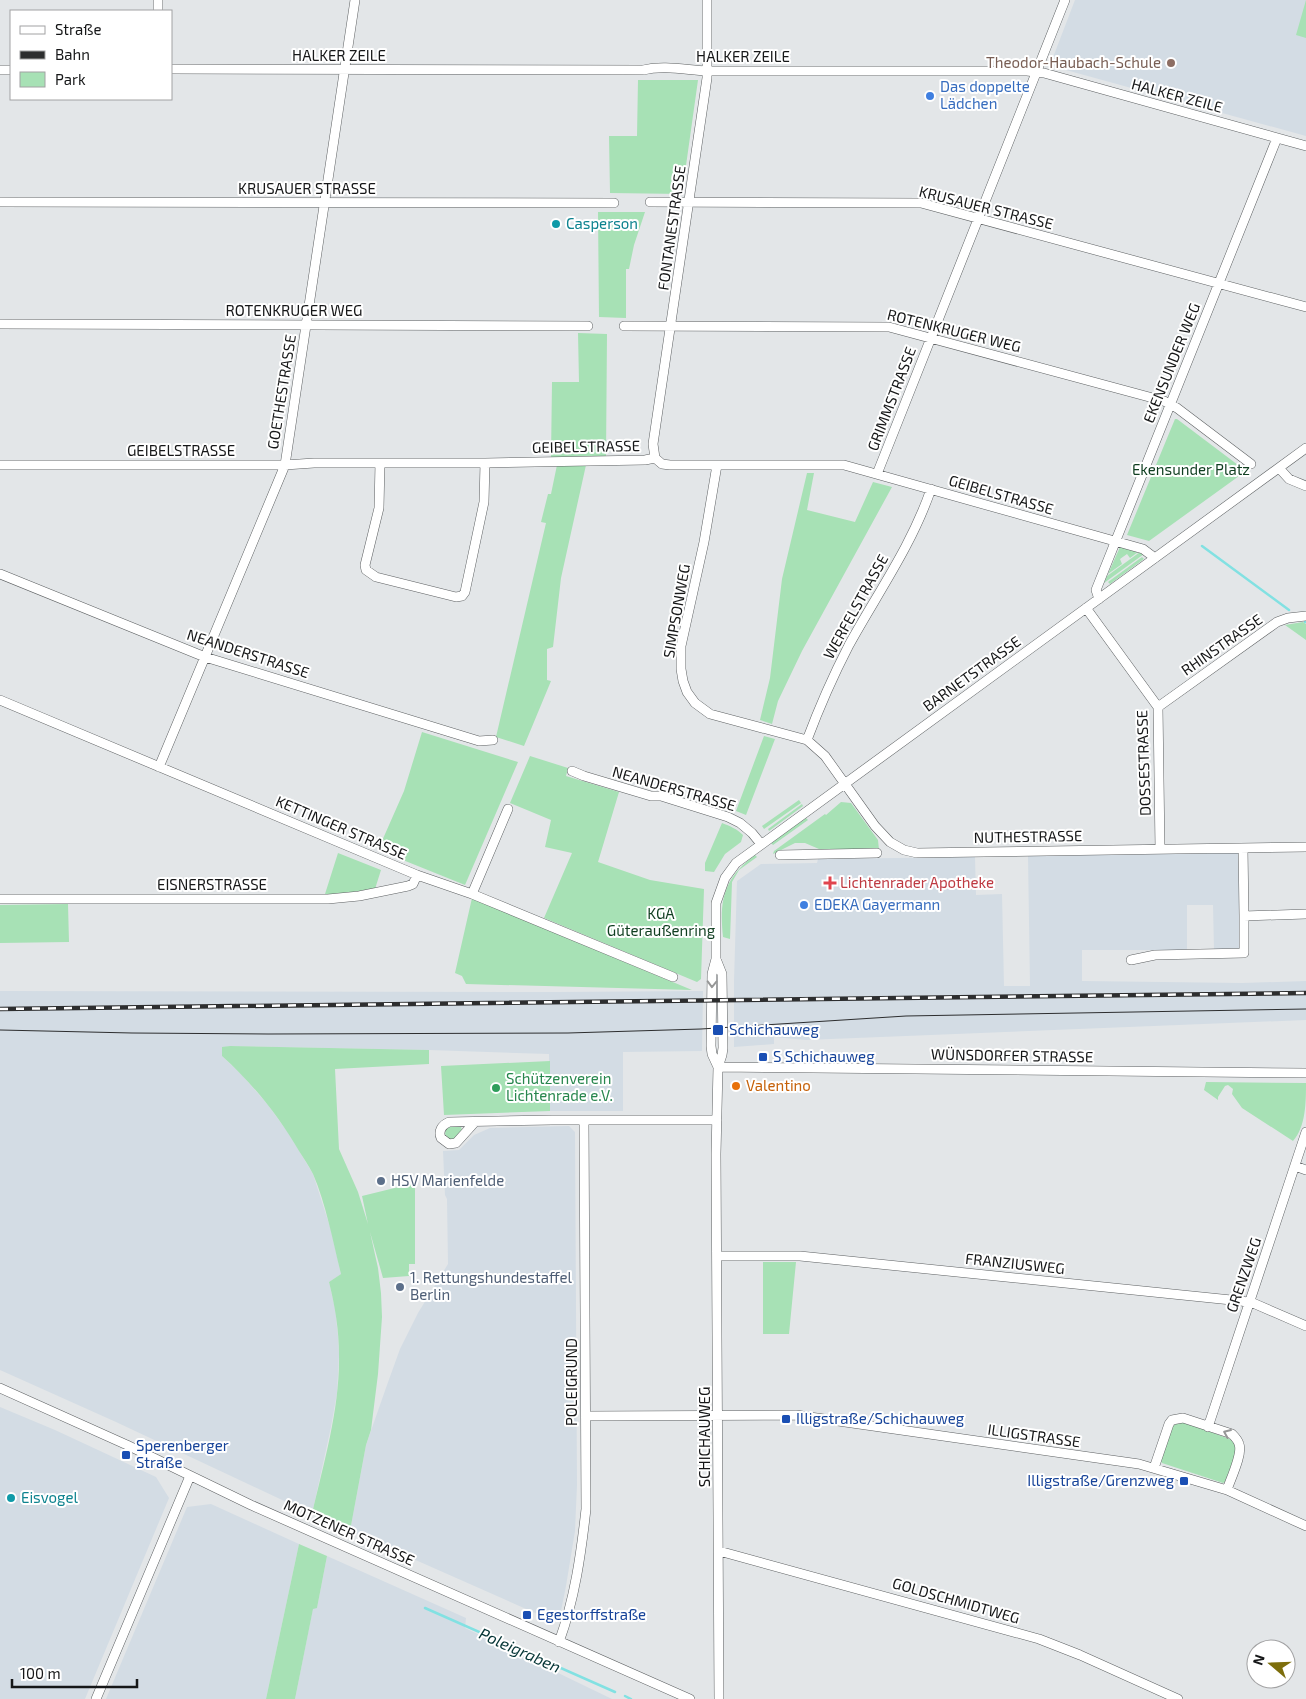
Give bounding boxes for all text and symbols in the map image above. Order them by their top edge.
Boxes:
legend [10,10,172,100]
text: Straße [55,20,101,38]
text: Bahn [55,45,90,63]
street label: HALKER ZEILE [292,46,386,64]
street label: HALKER ZEILE [696,47,790,65]
place label: Theodor-Haubach-Schule [986,53,1161,71]
marker: Theodor-Haubach-Schule [1165,57,1177,69]
text: Park [55,70,86,88]
street label: HALKER ZEILE [1130,74,1225,116]
place label: Das doppelte Lädchen [940,77,1030,112]
marker: Das doppelte Lädchen [924,90,936,102]
street label: FONTANESTRASSE [653,164,689,291]
street label: KRUSAUER STRASSE [238,179,376,197]
street label: KRUSAUER STRASSE [917,182,1055,232]
place label: Casperson [566,214,638,232]
marker: Casperson [550,218,562,230]
street label: EKENSUNDER WEG [1139,300,1203,425]
street label: ROTENKRUGER WEG [225,301,363,319]
street label: ROTENKRUGER WEG [886,305,1023,355]
street label: GOETHESTRASSE [263,333,299,451]
street label: GRIMMSTRASSE [863,344,919,453]
street label: GEIBELSTRASSE [532,436,640,456]
street label: GEIBELSTRASSE [127,441,235,459]
park label: Ekensunder Platz [1132,460,1250,478]
street label: GEIBELSTRASSE [947,470,1056,518]
street label: WERFELSTRASSE [819,551,891,662]
street label: SIMPSONWEG [659,562,693,659]
street label: RHINSTRASSE [1177,610,1265,679]
street label: NEANDERSTRASSE [185,625,312,681]
street label: BARNETSTRASSE [919,632,1024,715]
street label: DOSSESTRASSE [1132,710,1154,816]
street label: NEANDERSTRASSE [611,762,738,814]
street label: KETTINGER STRASSE [273,791,410,863]
street label: NUTHESTRASSE [973,826,1082,846]
place label: Lichtenrader Apotheke [840,873,994,891]
street label: EISNERSTRASSE [157,875,267,893]
marker: Lichtenrader Apotheke [824,877,836,889]
place label: EDEKA Gayermann [814,895,940,913]
marker: EDEKA Gayermann [798,899,810,911]
park label: KGA Güteraußenring [607,904,716,939]
one-way arrow [707,981,717,989]
place label: Schichauweg [729,1020,819,1038]
marker: Schichauweg [711,1023,725,1037]
street label: WÜNSDORFER STRASSE [931,1045,1093,1065]
place label: S Schichauweg [773,1047,875,1065]
marker: S Schichauweg [757,1051,769,1063]
place label: Schützenverein Lichtenrade e.V. [506,1069,613,1104]
place label: Valentino [746,1076,811,1094]
marker: Valentino [730,1080,742,1092]
marker: Schützenverein Lichtenrade e.V. [490,1082,502,1094]
place label: HSV Marienfelde [391,1171,504,1189]
marker: HSV Marienfelde [375,1175,387,1187]
street label: GRENZWEG [1222,1235,1264,1315]
street label: FRANZIUSWEG [964,1249,1066,1277]
place label: 1. Rettungshundestaffel Berlin [410,1268,572,1303]
marker: 1. Rettungshundestaffel Berlin [394,1281,406,1293]
street label: POLEIGRUND [562,1338,580,1426]
street label: SCHICHAUWEG [695,1387,713,1487]
place label: Illigstraße/Schichauweg [796,1409,965,1427]
marker: Illigstraße/Schichauweg [780,1413,792,1425]
street label: ILLIGSTRASSE [987,1420,1082,1450]
one-way arrow [1223,1429,1232,1440]
place label: Sperenberger Straße [136,1436,229,1471]
marker: Sperenberger Straße [120,1449,132,1461]
place label: Illigstraße/Grenzweg [1027,1471,1175,1489]
marker: Illigstraße/Grenzweg [1178,1475,1190,1487]
place label: Eisvogel [21,1488,78,1506]
marker: Eisvogel [5,1492,17,1504]
street label: MOTZENER STRASSE [281,1495,418,1569]
street label: GOLDSCHMIDTWEG [891,1573,1022,1627]
place label: Egestorffstraße [537,1605,646,1623]
marker: Egestorffstraße [521,1609,533,1621]
water label: Poleigraben [476,1623,564,1676]
north arrow [1246,1639,1296,1689]
text: N [1249,1652,1268,1667]
scale bar [12,1656,138,1688]
text: 100 m [20,1664,61,1682]

